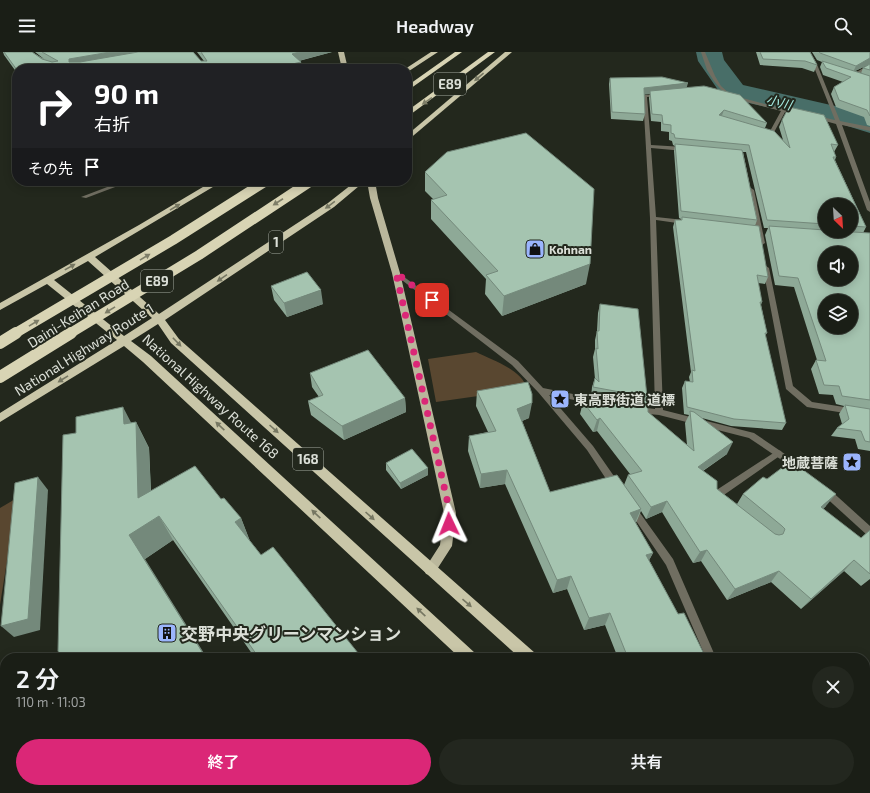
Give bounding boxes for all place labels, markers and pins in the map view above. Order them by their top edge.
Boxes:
shop icon: Kohnan [524,238,546,260]
place label: Kohnan [549,242,592,256]
pin [415,283,449,317]
place icon: 東高野街道 道標 [549,388,571,410]
place label: 東高野街道 道標 [574,391,675,408]
place icon: 地蔵菩薩 [841,451,863,473]
place label: 地蔵菩薩 [782,454,838,471]
building icon: 交野中央グリーンマンション [156,622,178,644]
place label: 交野中央グリーンマンション [181,623,401,643]

